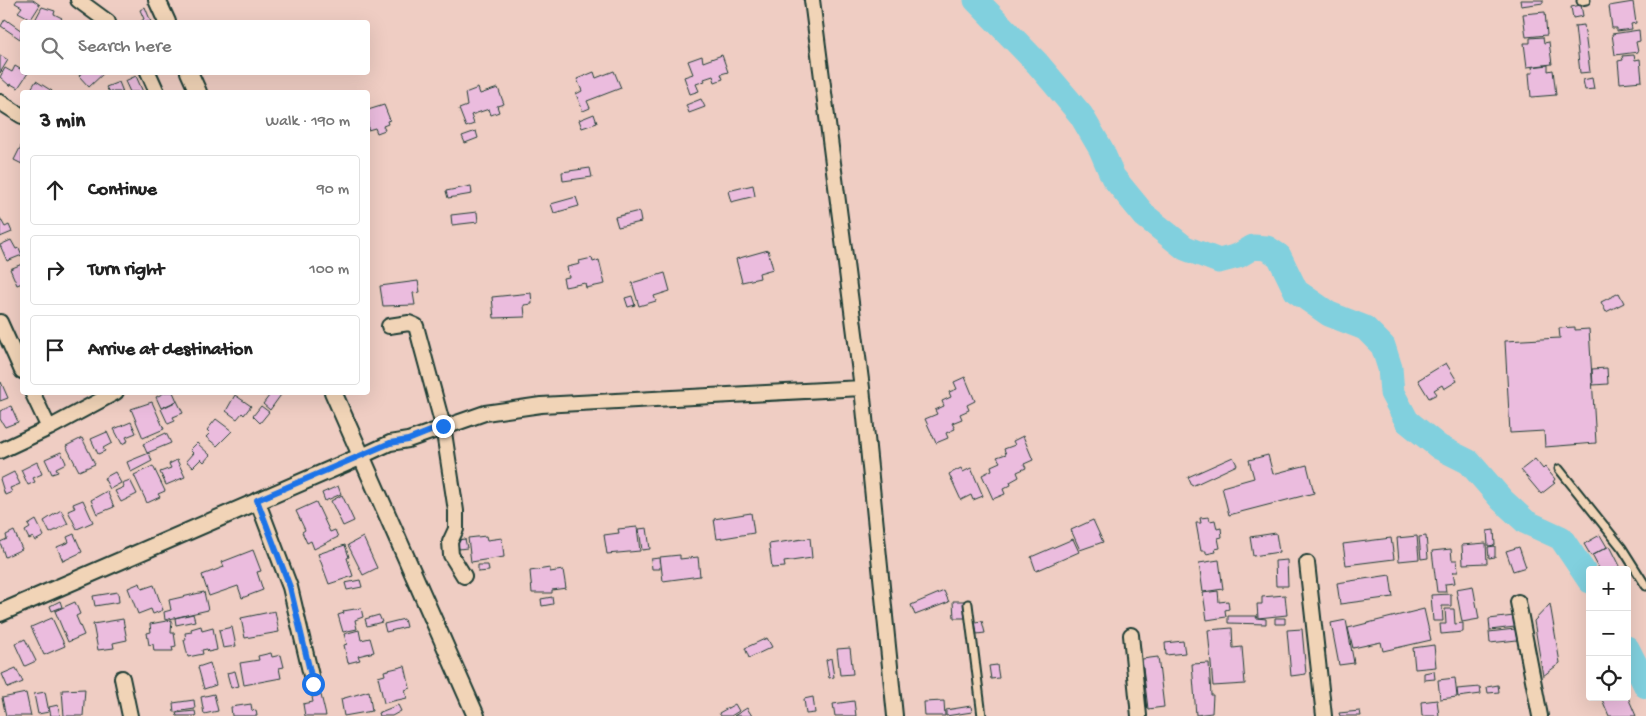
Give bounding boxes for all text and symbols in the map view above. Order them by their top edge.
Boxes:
search box [20,20,370,75]
icon: search [38,34,66,62]
text: Search here [78,36,172,59]
text: 3 min [40,110,85,135]
text: Walk · 190 m [266,113,350,132]
icon: ahead [41,176,69,204]
text: Continue [88,179,157,202]
text: 90 m [317,181,349,200]
icon: right [41,256,69,284]
text: Turn right [88,259,164,282]
text: 100 m [309,261,349,280]
icon: arrive [41,336,69,364]
text: Arrive at destination [88,339,252,362]
route end [432,415,455,438]
map controls [1586,566,1631,701]
button: + [1586,566,1631,611]
button: − [1586,611,1631,656]
button: locate [1586,656,1631,701]
route start [302,673,325,696]

